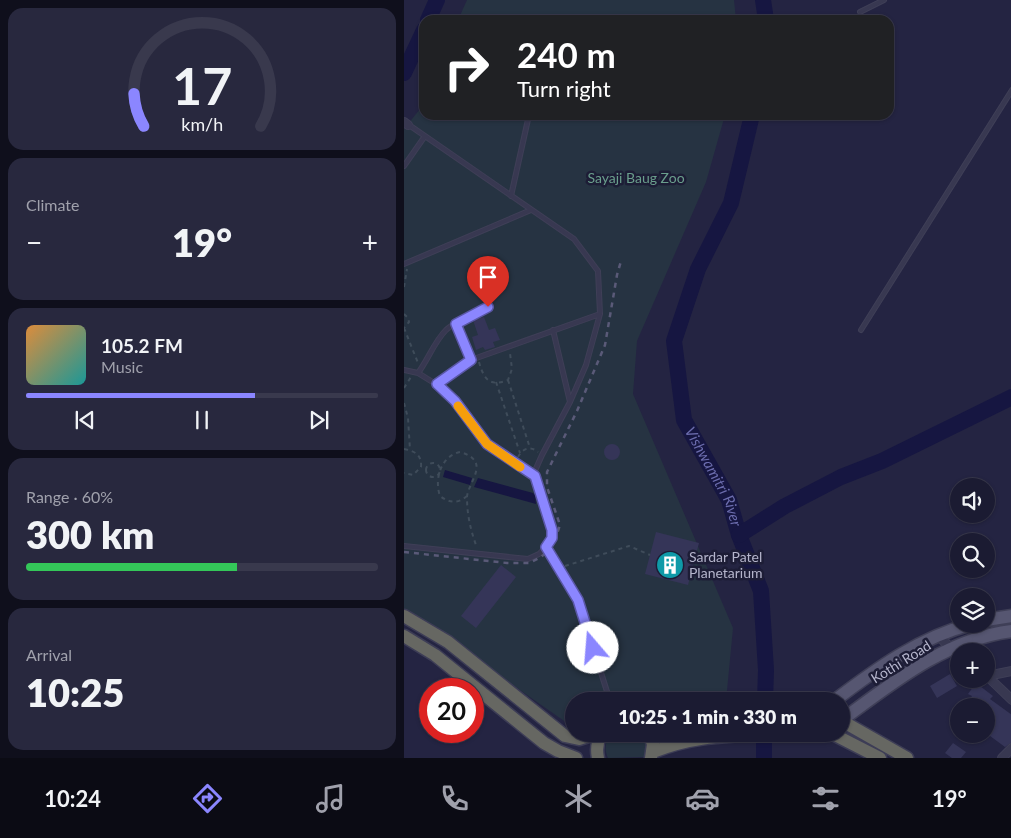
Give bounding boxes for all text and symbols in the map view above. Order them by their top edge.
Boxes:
text: 240 m [517,33,616,75]
icon: right [434,35,499,100]
text: 17 [172,54,232,116]
text: Turn right [517,75,611,102]
text: km/h [181,113,223,135]
park label: Sayaji Baug Zoo [587,169,685,186]
text: Climate [26,195,79,214]
text: 19° [172,219,232,265]
text: − [26,225,42,259]
text: + [362,225,378,259]
pin [467,256,509,307]
icon: arrive [474,263,502,291]
text: 105.2 FM [101,334,183,357]
text: Music [101,357,143,376]
icon: previous [71,406,99,434]
icon: pause [188,406,216,434]
icon: next [305,406,333,434]
water label: Vishwamitri River [682,423,746,529]
map controls [950,478,995,743]
button: sound [950,478,995,523]
text: Range · 60% [26,487,113,506]
text: 300 km [26,511,154,557]
button: search [950,533,995,578]
place label: Sardar Patel Planetarium [689,548,763,581]
building icon: Sardar Patel Planetarium [655,550,685,580]
button: layers [950,588,995,633]
position arrow [566,621,618,673]
street label: Kothi Road [868,637,934,687]
button: + [950,643,995,688]
text: Arrival [26,645,72,664]
text: 10:25 [26,669,124,715]
speed limit sign: 20 [419,678,484,743]
button: − [950,698,995,743]
text: 10:25 · 1 min · 330 m [618,705,797,728]
icon: directions [190,781,225,816]
icon: music [313,781,348,816]
icon: phone [437,781,472,816]
icon: climate [561,781,596,816]
icon: car [685,781,720,816]
icon: filters [808,781,843,816]
text: 10:24 [44,785,101,812]
text: 19° [932,785,967,812]

